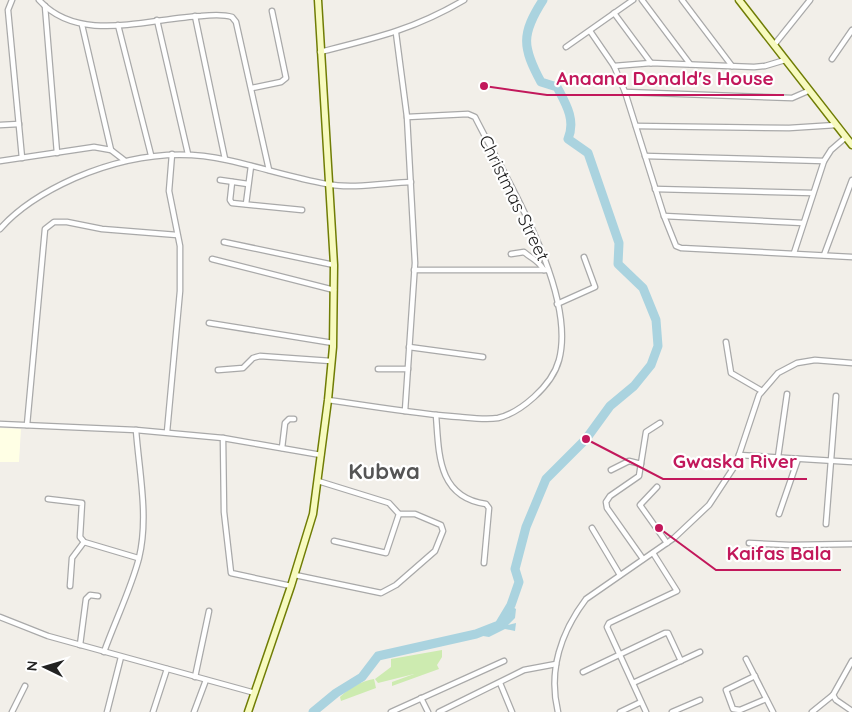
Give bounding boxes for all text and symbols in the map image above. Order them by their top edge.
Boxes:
callout: Anaana Donald's House [547,61,784,95]
text: Anaana Donald's House [556,66,774,90]
street label: Christmas Street [474,131,555,264]
callout: Gwaska River [663,445,807,479]
text: Gwaska River [673,449,797,473]
district label: Kubwa [348,457,420,485]
callout: Kaifas Bala [716,536,841,570]
text: Kaifas Bala [726,541,832,565]
north arrow [20,642,70,692]
text: N [23,660,41,672]

